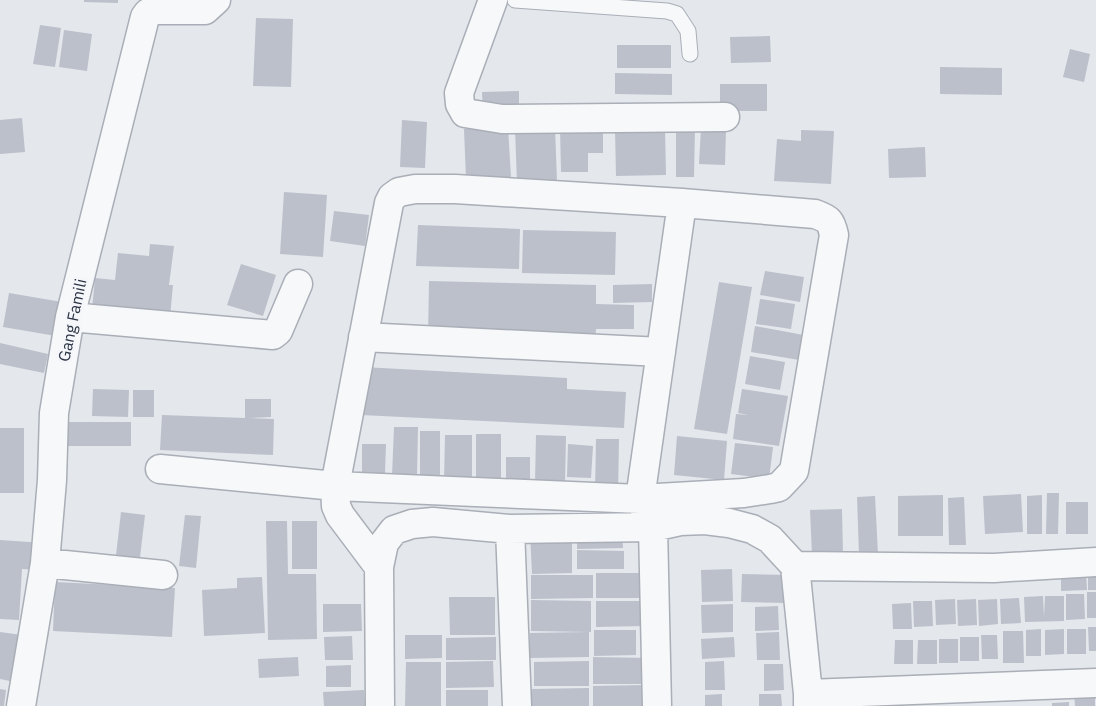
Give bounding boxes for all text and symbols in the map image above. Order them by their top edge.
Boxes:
street label: Gang Famili [53,277,91,363]

